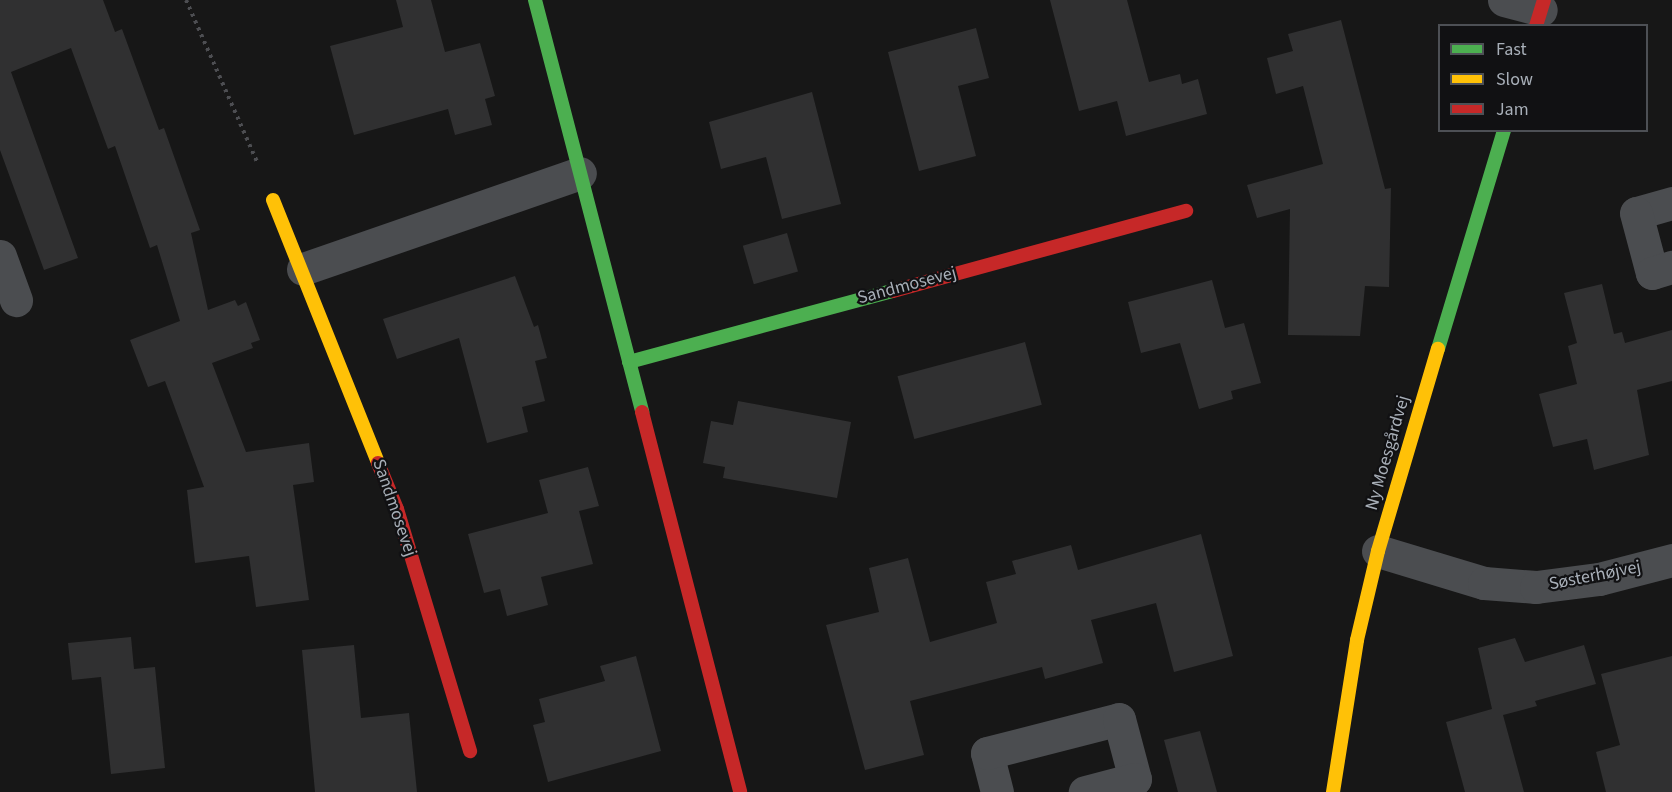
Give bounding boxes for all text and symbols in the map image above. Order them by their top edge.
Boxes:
legend [1438,24,1648,132]
text: Fast [1496,37,1527,62]
text: Slow [1496,67,1533,92]
text: Jam [1496,97,1529,122]
street label: Sandmosevej [855,262,959,310]
street label: Ny Moesgårdvej [1361,393,1415,513]
street label: Sandmosevej [367,457,421,559]
street label: Søsterhøjvej [1547,557,1643,595]

